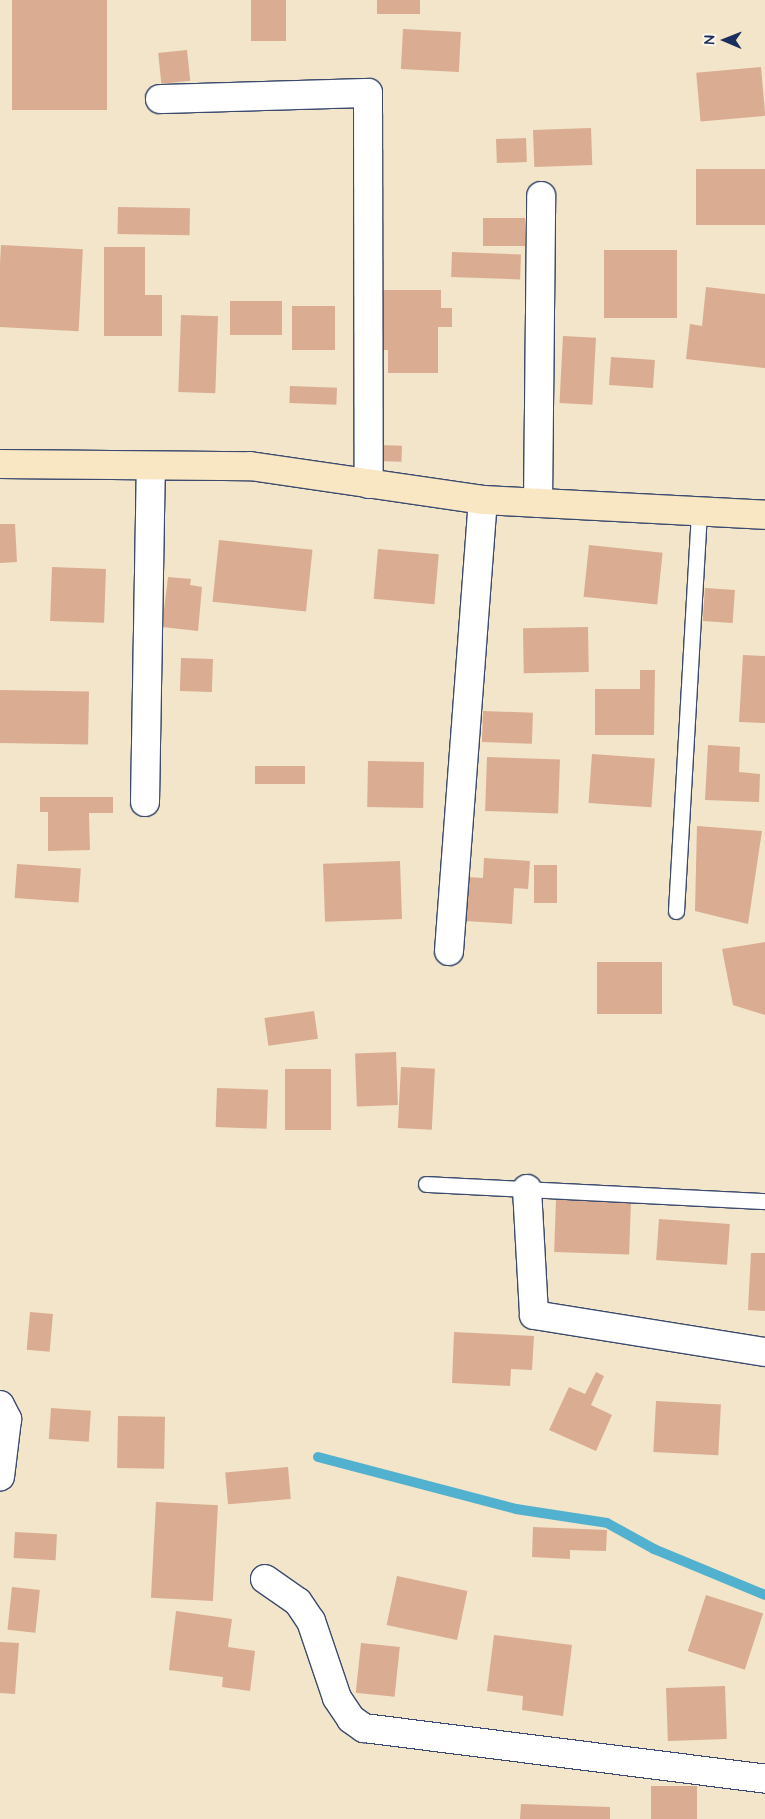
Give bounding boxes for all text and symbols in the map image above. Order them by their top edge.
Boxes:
north arrow [700,15,750,65]
text: N [700,35,720,44]

